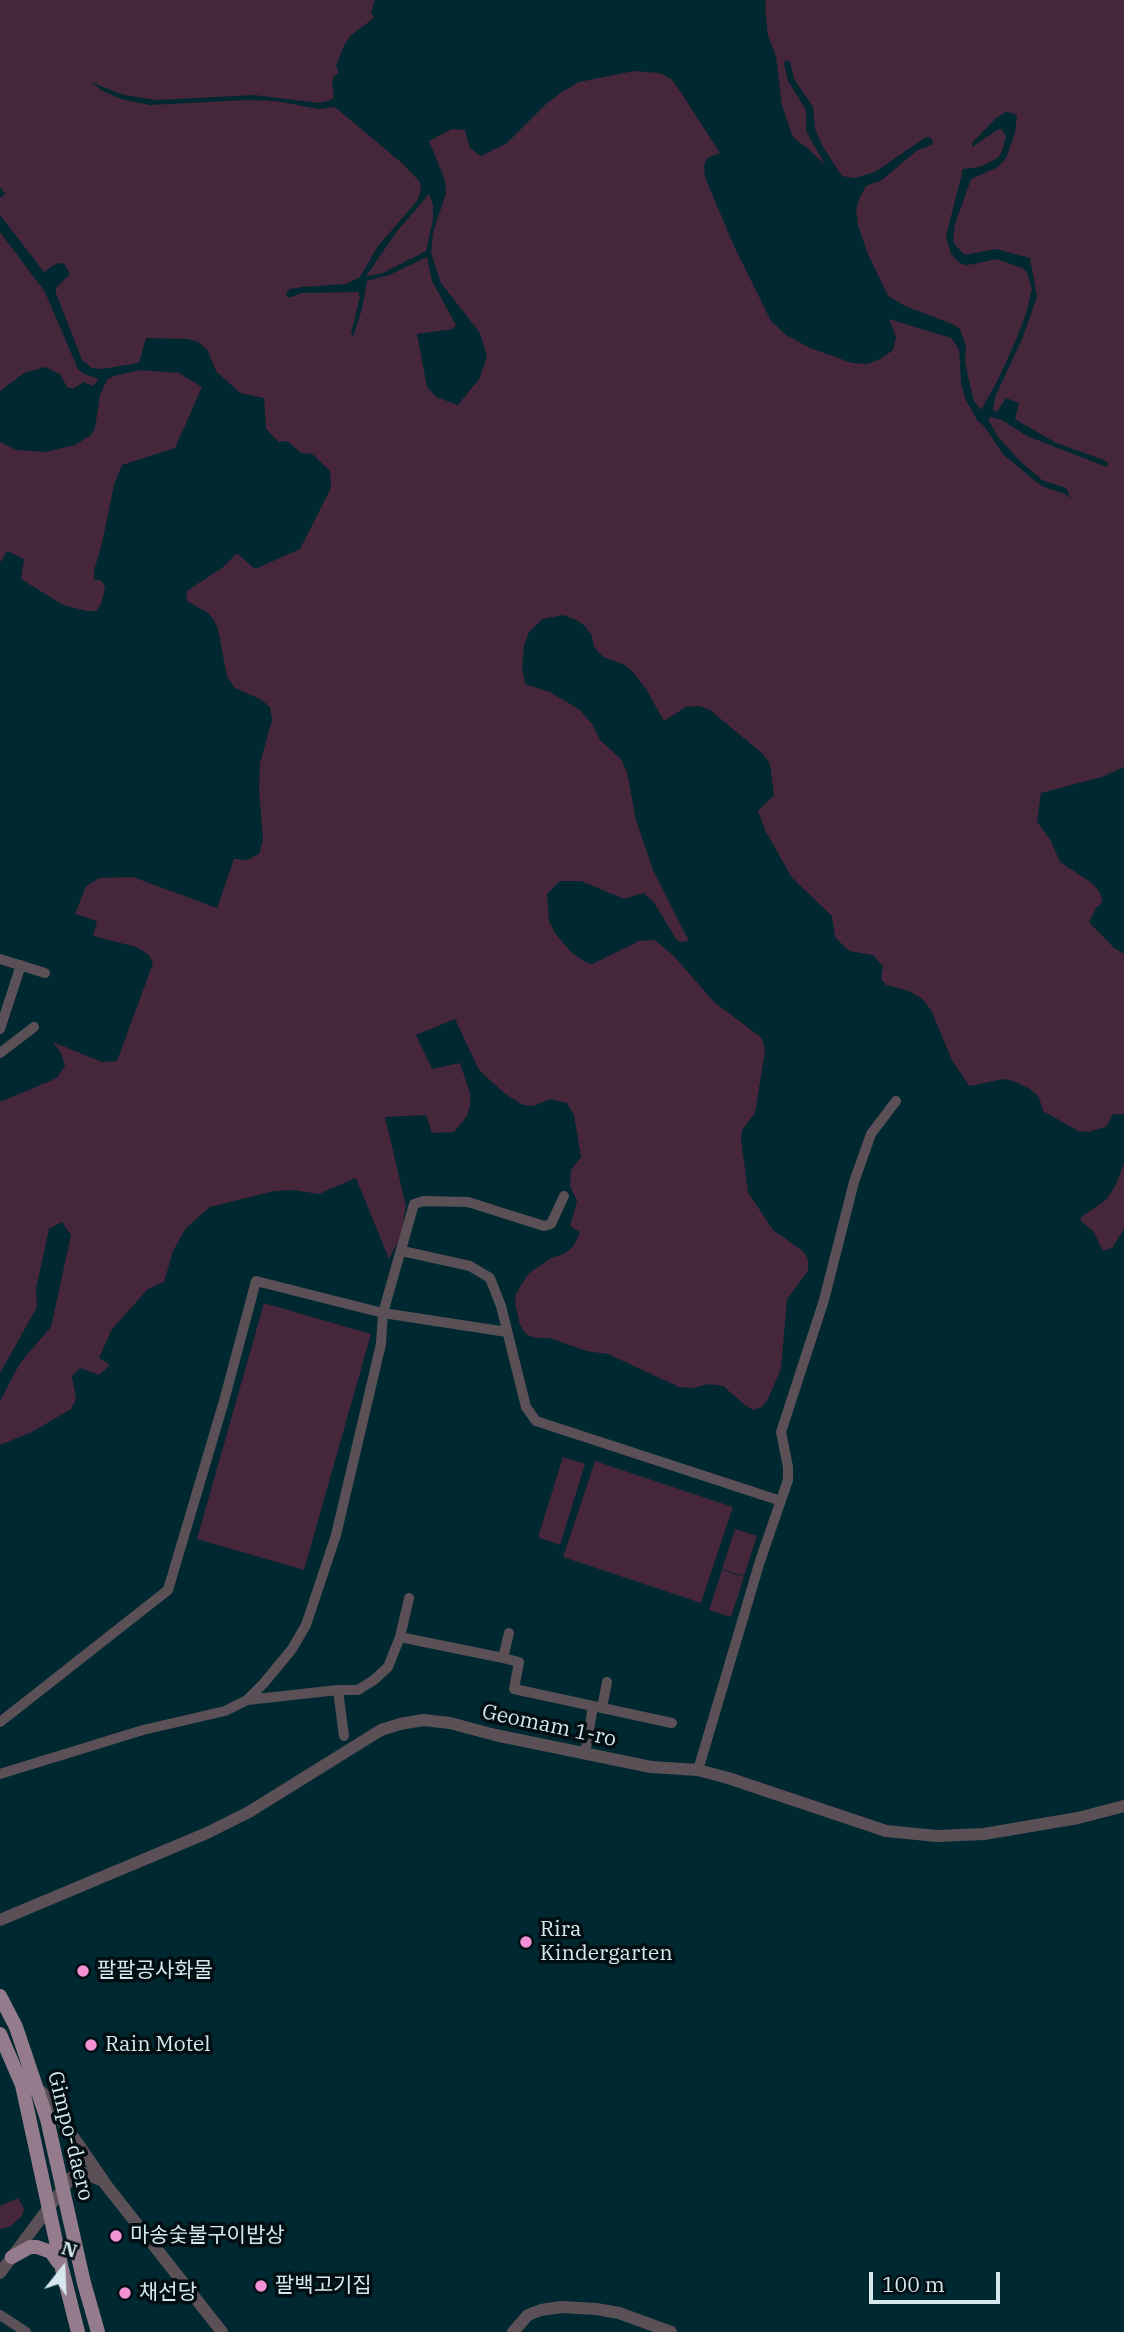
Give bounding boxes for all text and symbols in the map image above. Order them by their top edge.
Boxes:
street label: Geomam 1-ro [480,1699,618,1753]
place label: Rira Kindergarten [540,1917,673,1967]
marker: Rira Kindergarten [518,1934,534,1950]
place label: 팔팔공사화물 [97,1958,213,1984]
marker: 팔팔공사화물 [75,1963,91,1979]
place label: Rain Motel [105,2032,211,2058]
marker: Rain Motel [83,2037,99,2053]
street label: Gimpo-daero [42,2069,98,2203]
place label: 마송숯불구이밥상 [130,2223,285,2249]
marker: 마송숯불구이밥상 [108,2228,124,2244]
north arrow [28,2234,98,2304]
text: N [59,2235,80,2263]
scale bar [872,2258,1003,2302]
text: 100 m [882,2270,945,2298]
place label: 팔백고기집 [275,2273,372,2299]
marker: 팔백고기집 [253,2278,269,2294]
place label: 채선당 [139,2280,197,2306]
marker: 채선당 [117,2285,133,2301]

